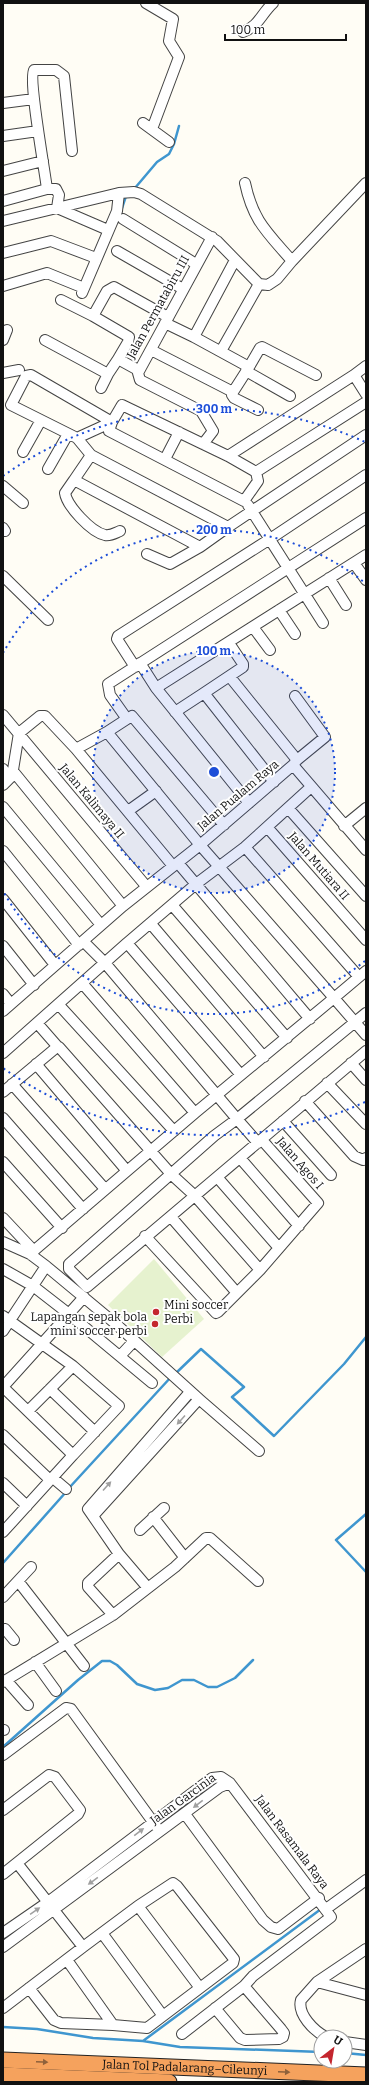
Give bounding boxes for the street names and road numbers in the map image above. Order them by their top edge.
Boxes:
street label: Jalan Permatabiru III [123,253,192,362]
street label: Jalan Pualam Raya [194,757,282,834]
street label: Jalan Kalimaya II [56,760,127,841]
street label: Jalan Mutiara II [285,829,352,903]
street label: Jalan Agos I [273,1133,326,1192]
street label: Jalan Garcinia [147,1770,219,1828]
street label: Jalan Rasamala Raya [252,1792,332,1892]
street label: Jalan Tol Padalarang–Cileunyi [101,2057,268,2078]

